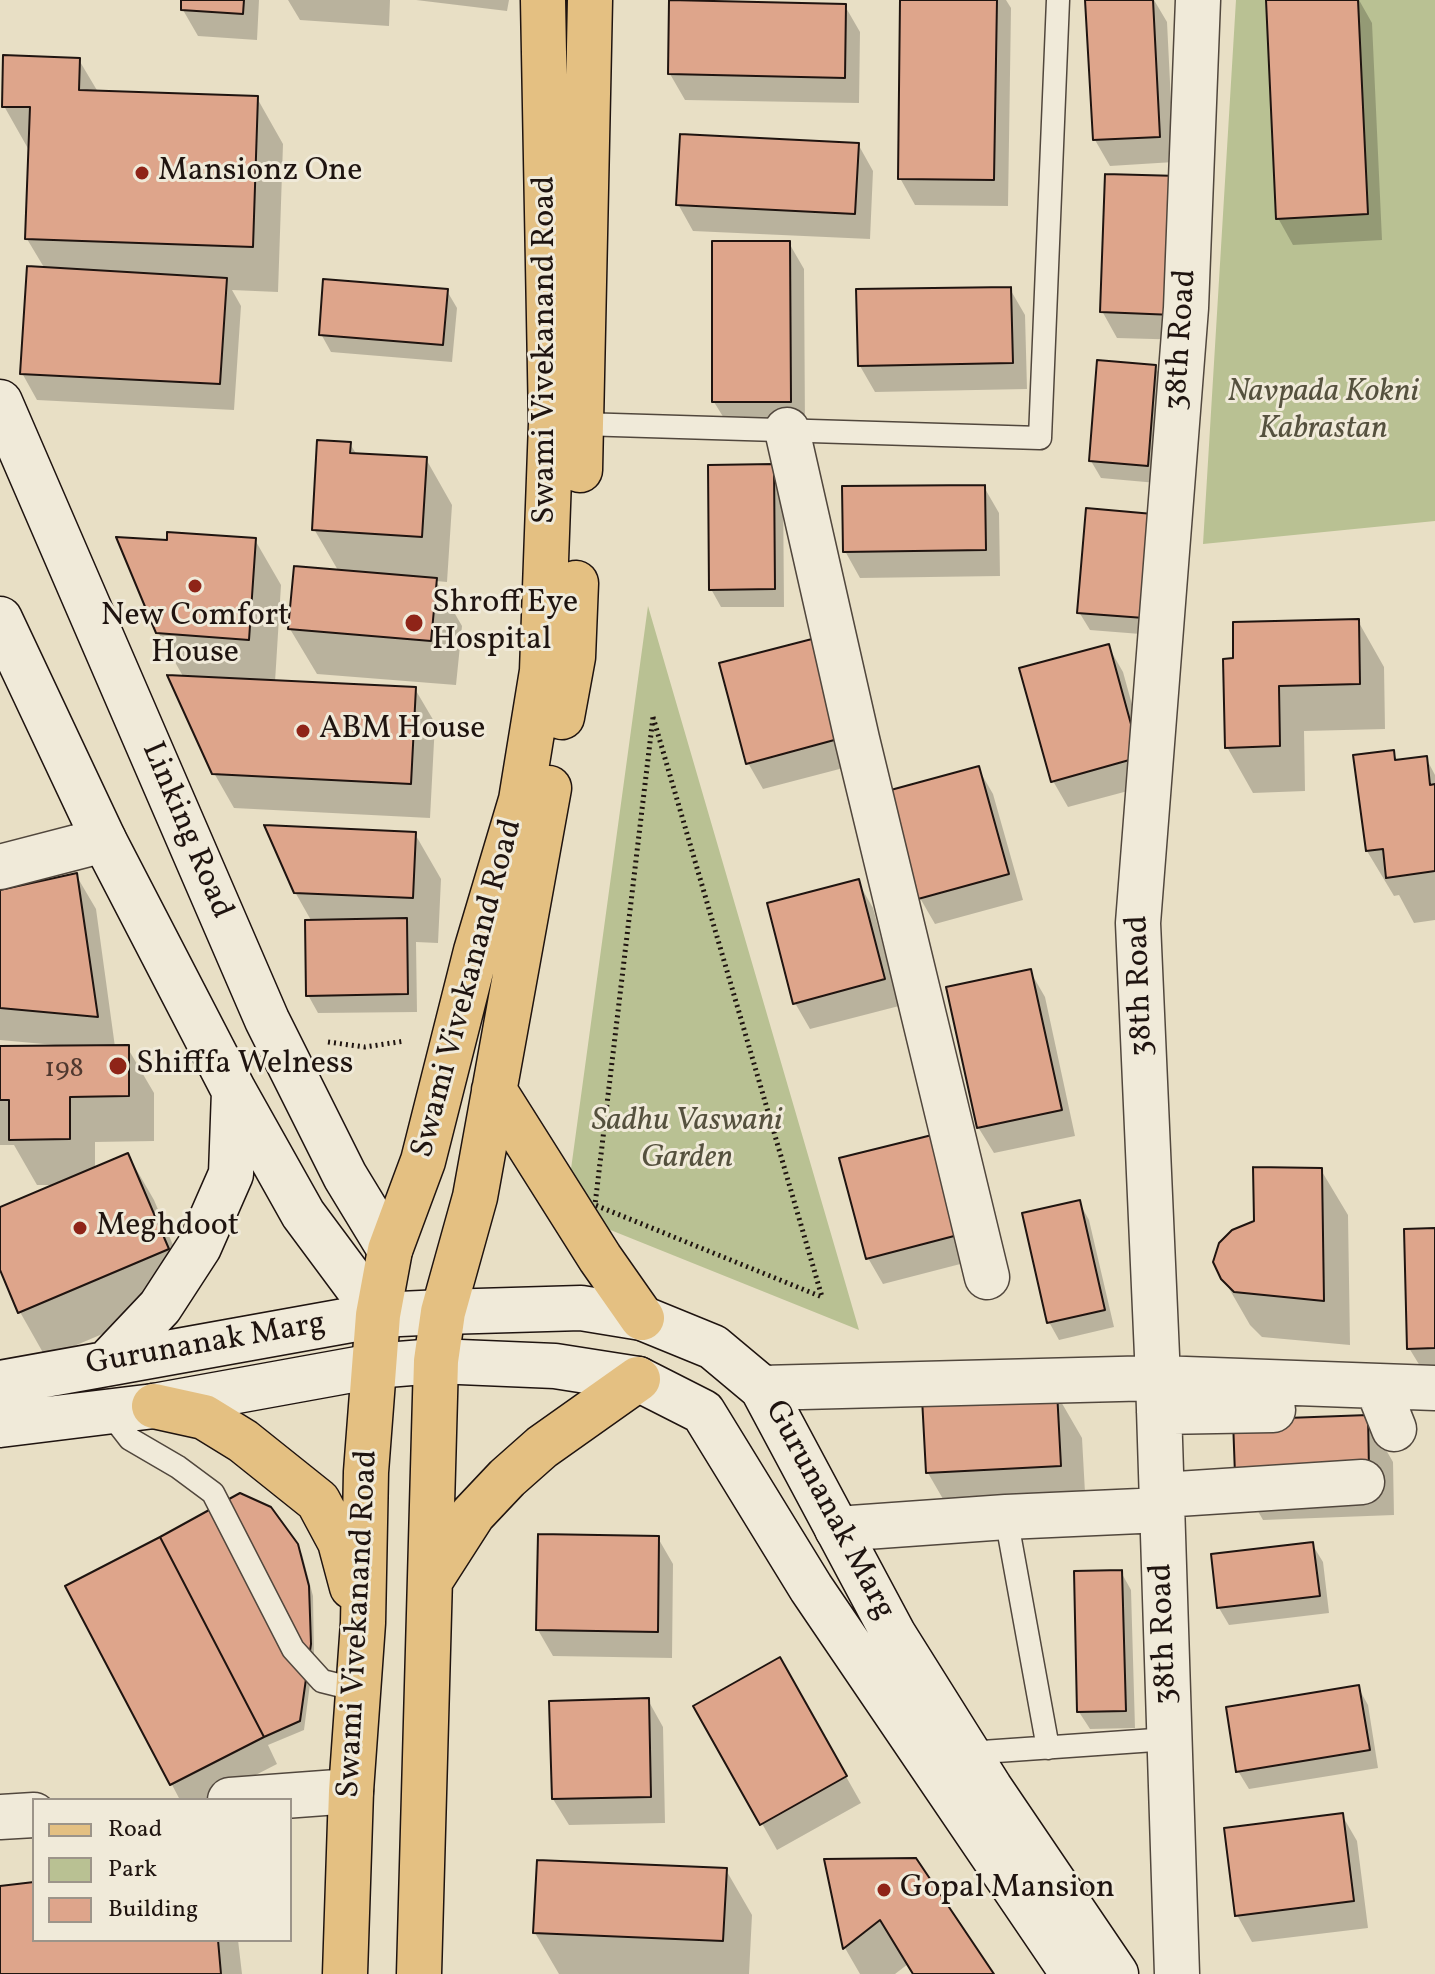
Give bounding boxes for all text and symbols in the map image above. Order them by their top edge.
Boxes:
place label: Mansionz One [158,154,362,192]
marker: Mansionz One [133,164,151,182]
street label: Swami Vivekanand Road [528,176,566,524]
street label: 38th Road [1159,268,1207,412]
park label: Navpada Kokni Kabrastan [1227,375,1419,450]
marker: New Comfort House [186,577,204,595]
place label: Shroff Eye Hospital [432,586,578,661]
place label: New Comfort House [101,599,289,674]
marker: Shroff Eye Hospital [403,612,425,634]
place label: ABM House [319,712,485,750]
marker: ABM House [294,722,312,740]
street label: Linking Road [131,737,239,925]
street label: Swami Vivekanand Road [405,816,533,1162]
street label: 38th Road [1120,915,1164,1057]
place label: Shifffa Welness [136,1047,353,1085]
house number: 198 [44,1054,84,1088]
marker: Shifffa Welness [107,1055,129,1077]
park label: Sadhu Vaswani Garden [592,1104,782,1179]
place label: Meghdoot [96,1209,239,1247]
marker: Meghdoot [71,1219,89,1237]
street label: Gurunanak Marg [83,1306,329,1386]
street label: Gurunanak Marg [754,1395,902,1627]
street label: Swami Vivekanand Road [332,1449,388,1799]
street label: 38th Road [1144,1563,1188,1705]
legend [32,1798,292,1942]
text: Road [108,1813,162,1847]
text: Park [108,1853,157,1887]
place label: Gopal Mansion [900,1871,1115,1909]
marker: Gopal Mansion [875,1881,893,1899]
text: Building [108,1893,198,1927]

